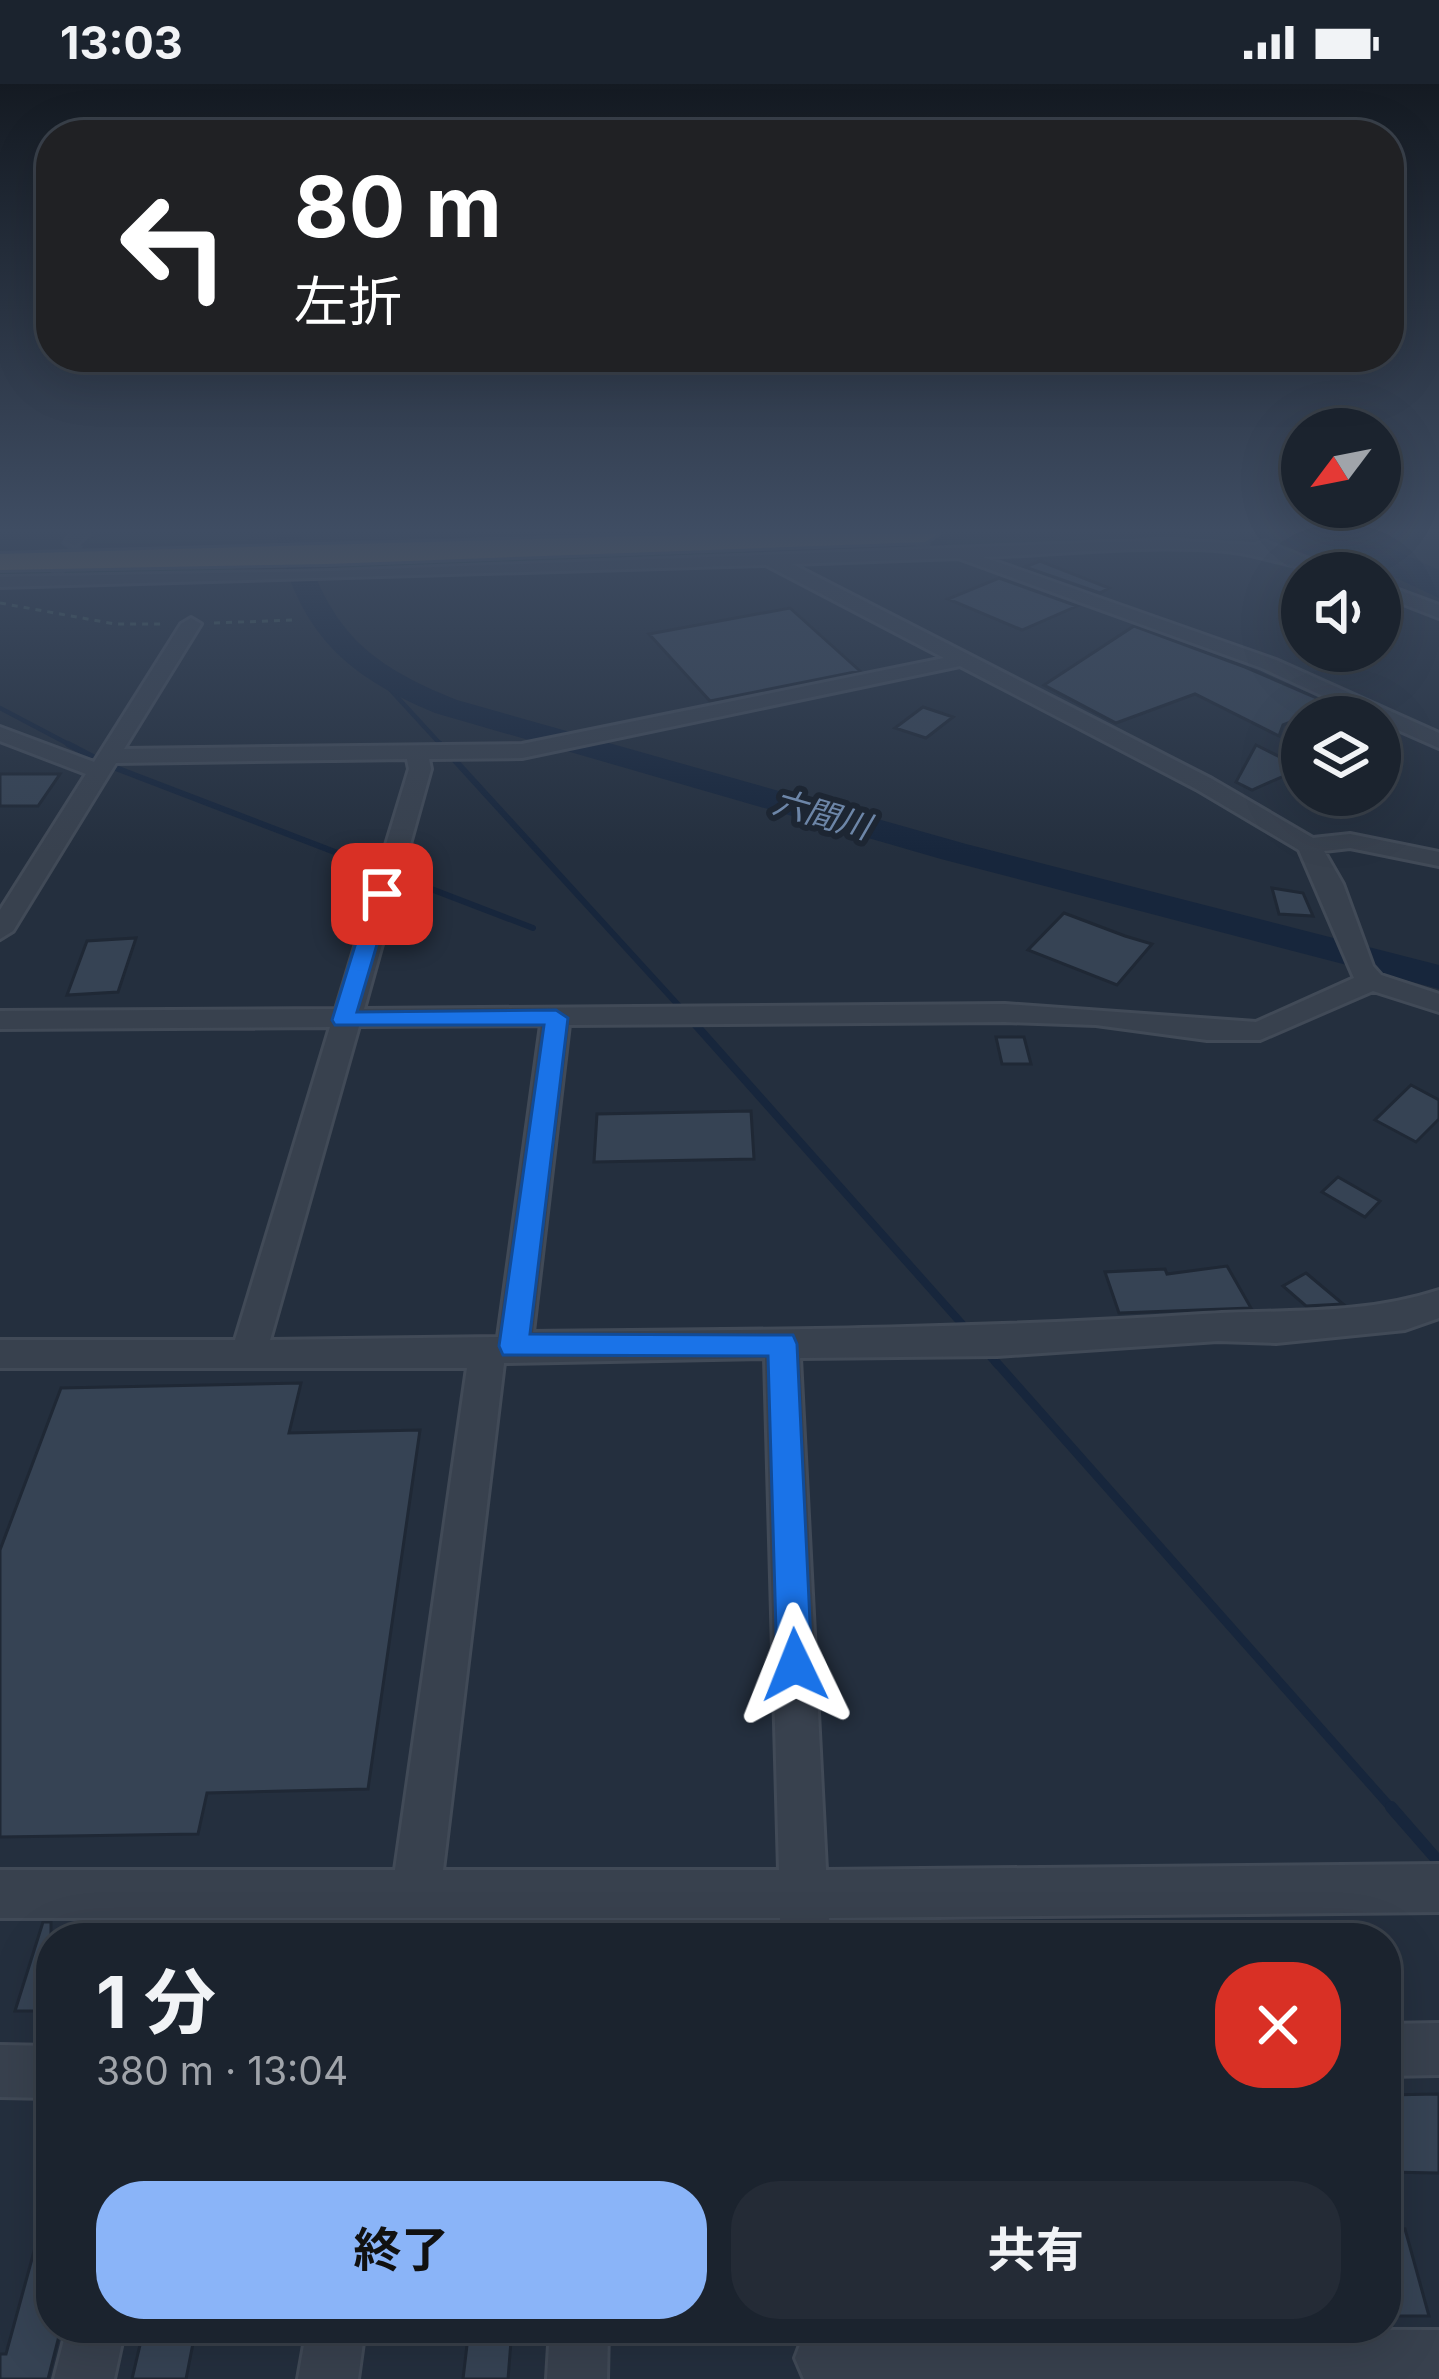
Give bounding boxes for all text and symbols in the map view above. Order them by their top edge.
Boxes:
text: 13:03 [60,15,183,70]
text: 80 m [294,156,502,257]
icon: left [96,168,252,324]
text: 左折 [294,269,402,334]
north arrow [1281,408,1401,528]
map controls [1281,408,1401,816]
button: sound [1281,552,1401,672]
button: layers [1281,696,1401,816]
water label: 六間川 [769,781,878,848]
pin [331,843,433,945]
icon: arrive [349,861,415,927]
position arrow [732,1602,858,1728]
text: 1 分 [96,1958,216,2045]
button: close [1215,1962,1341,2088]
text: 380 m · 13:04 [96,2047,348,2094]
button: 終了 [96,2181,707,2319]
button: 共有 [731,2181,1341,2319]

